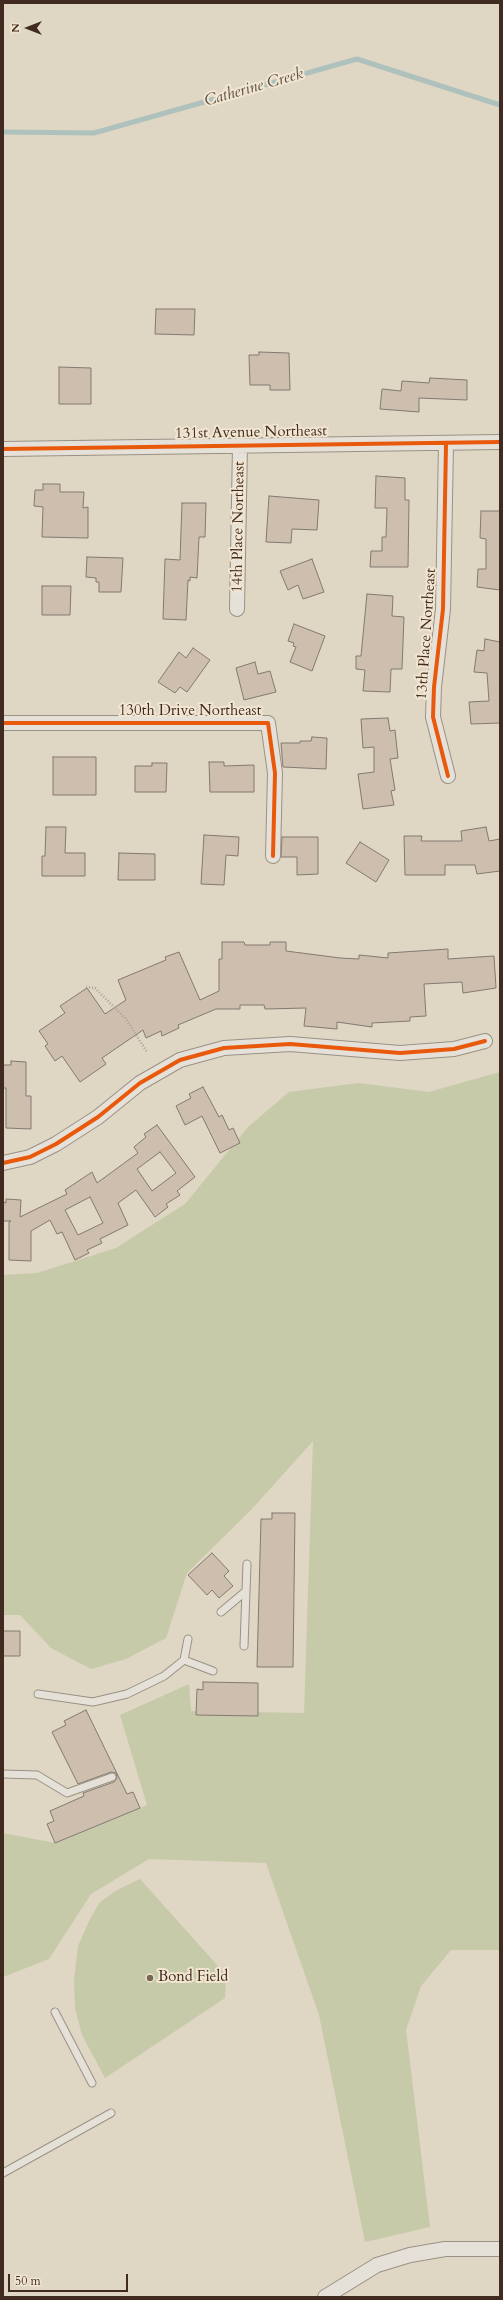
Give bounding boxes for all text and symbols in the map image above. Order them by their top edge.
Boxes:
north arrow [8,8,48,48]
text: N [8,23,23,33]
water label: Catherine Creek [202,65,306,111]
street label: 131st Avenue Northeast [175,423,327,443]
street label: 14th Place Northeast [229,461,249,593]
street label: 13th Place Northeast [413,568,441,700]
street label: 130th Drive Northeast [119,703,261,721]
place label: Bond Field [158,1969,228,1987]
marker: Bond Field [145,1973,155,1983]
scale bar [10,2266,130,2292]
text: 50 m [15,2273,41,2289]

